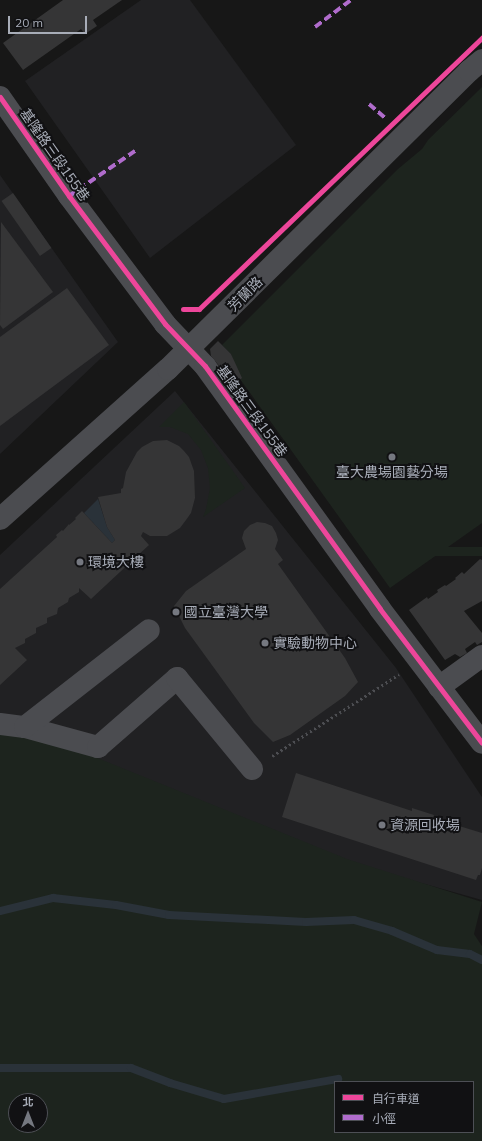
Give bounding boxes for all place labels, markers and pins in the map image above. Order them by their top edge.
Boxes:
marker: 臺大農場園藝分場 [387,452,397,462]
place label: 臺大農場園藝分場 [336,464,448,480]
place label: 環境大樓 [88,554,144,570]
marker: 環境大樓 [75,557,85,567]
place label: 國立臺灣大學 [184,604,268,620]
marker: 國立臺灣大學 [171,607,181,617]
place label: 實驗動物中心 [273,635,357,651]
marker: 實驗動物中心 [260,638,270,648]
place label: 資源回收場 [390,817,460,833]
marker: 資源回收場 [377,820,387,830]

